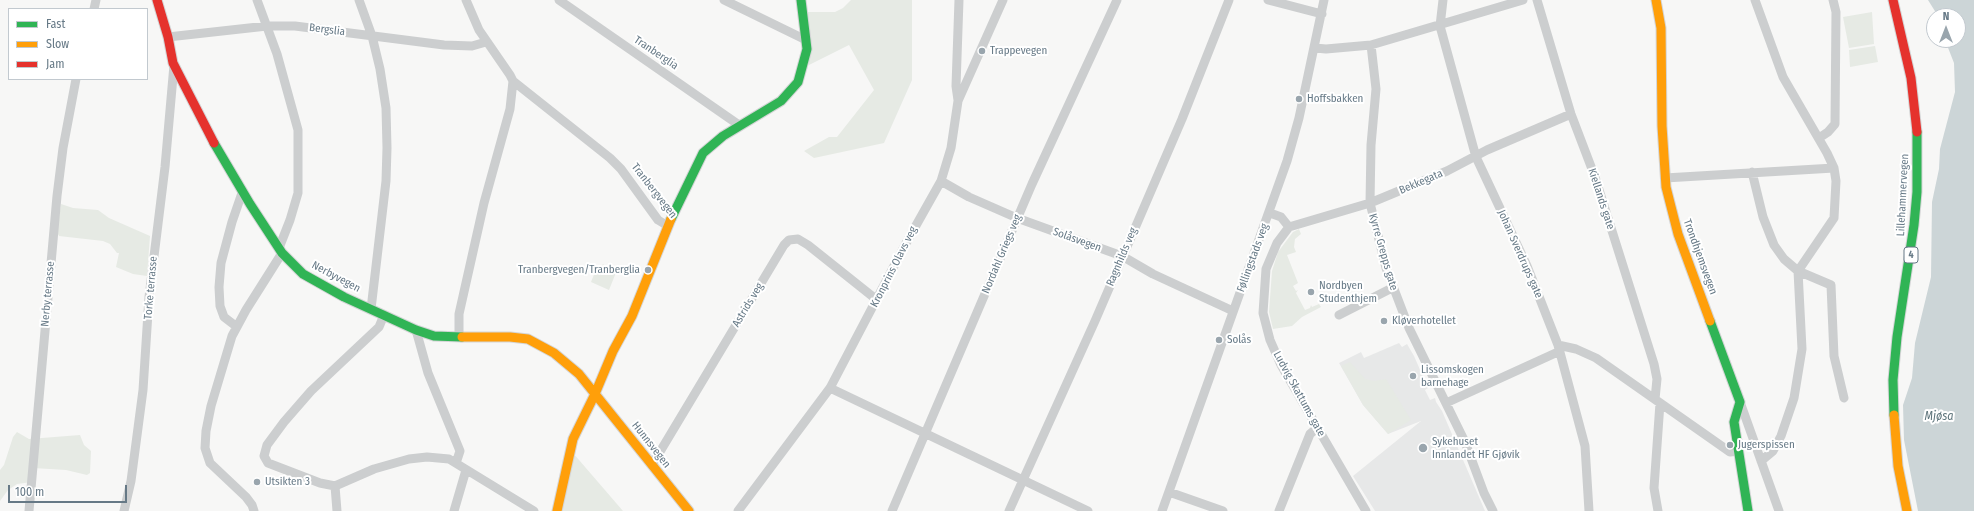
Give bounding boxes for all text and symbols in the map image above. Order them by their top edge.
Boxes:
legend [8,8,148,80]
north arrow [1926,8,1966,48]
text: N [1943,10,1949,23]
text: Fast [46,17,65,31]
street label: Bergslia [308,21,346,39]
street label: Tranberglia [631,33,681,73]
text: Slow [46,37,69,51]
place label: Trappevegen [990,44,1047,58]
marker: Trappevegen [977,46,987,56]
text: Jam [46,57,64,71]
place label: Hoffsbakken [1307,92,1363,106]
marker: Hoffsbakken [1294,94,1304,104]
street label: Lillehammervegen [1894,153,1912,237]
street label: Tranbergvegen [628,161,680,221]
street label: Bekkegata [1397,167,1445,197]
street label: Kiellands gate [1585,167,1617,231]
street label: Johan Sverdrups gate [1495,208,1545,300]
street label: Nordahl Griegs veg [979,212,1025,296]
street label: Kyrre Grepps gate [1366,212,1400,292]
street label: Trondhjemsvegen [1680,217,1720,297]
street label: Føllingstads veg [1234,222,1272,294]
street label: Kronprins Olavs veg [868,224,920,310]
street label: Solåsvegen [1051,225,1103,255]
street label: Ragnhilds veg [1104,226,1140,288]
road number: 4 [1904,247,1918,263]
street label: Torke terrasse [142,256,160,320]
street label: Nerbyvegen [309,259,363,295]
street label: Nerby terrasse [39,261,57,327]
place label: Tranbergvegen/Tranberglia [518,263,640,277]
marker: Tranbergvegen/Tranberglia [643,265,653,275]
place label: Nordbyen Studenthjem [1319,279,1377,305]
street label: Astrids veg [730,280,766,330]
marker: Nordbyen Studenthjem [1306,287,1316,297]
place label: Kløverhotellet [1392,314,1456,328]
marker: Kløverhotellet [1379,316,1389,326]
place label: Solås [1227,333,1251,347]
marker: Solås [1214,335,1224,345]
street label: Ludvig Skattums gate [1270,349,1328,439]
place label: Lissomskogen barnehage [1421,363,1484,389]
marker: Lissomskogen barnehage [1408,371,1418,381]
water label: Mjøsa [1924,410,1954,424]
street label: Hunnsvegen [629,419,673,471]
place label: Sykehuset Innlandet HF Gjøvik [1432,435,1520,461]
place label: Jugerspissen [1738,438,1795,452]
marker: Jugerspissen [1725,440,1735,450]
marker: Sykehuset Innlandet HF Gjøvik [1417,442,1429,454]
place label: Utsikten 3 [265,475,310,489]
scale bar [10,477,129,503]
marker: Utsikten 3 [252,477,262,487]
text: 100 m [15,485,44,499]

